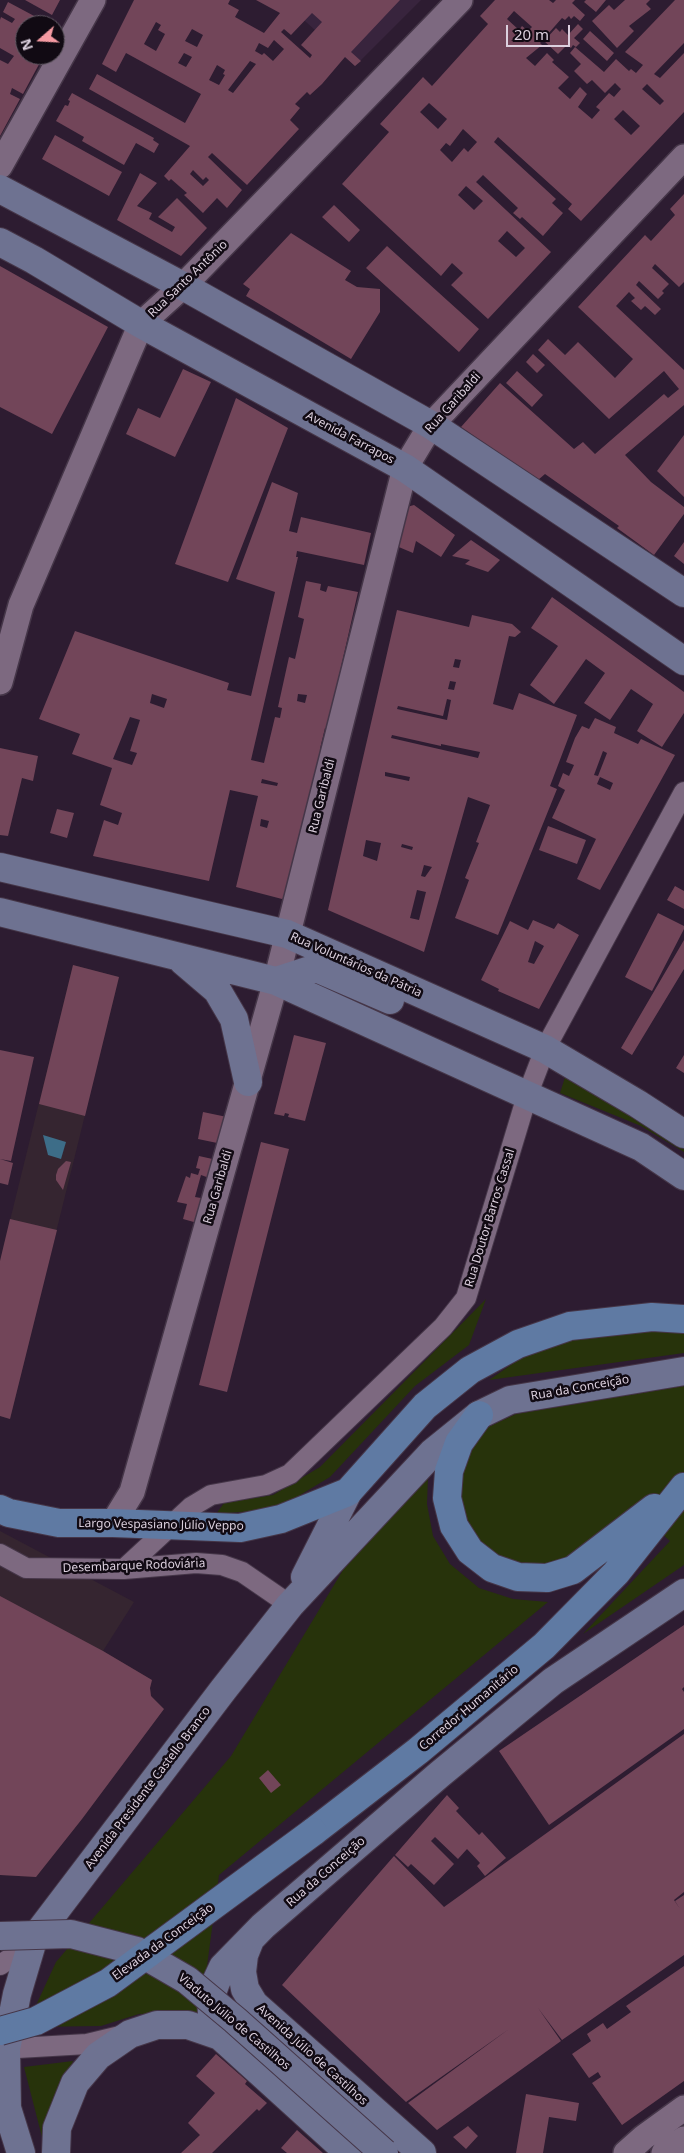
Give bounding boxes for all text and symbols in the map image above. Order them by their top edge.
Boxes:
north arrow [15,15,65,65]
scale bar [509,15,573,47]
text: 20 m [514,24,549,44]
text: N [15,36,37,53]
street label: Rua Santo Antônio [145,237,231,321]
street label: Rua Garibaldi [422,370,484,436]
street label: Avenida Farrapos [303,409,397,467]
street label: Rua Garibaldi [306,757,338,835]
street label: Rua Voluntários da Pátria [288,929,424,1001]
street label: Rua Doutor Barros Cassal [462,1147,518,1289]
street label: Rua Garibaldi [201,1149,235,1225]
street label: Rua da Conceição [530,1372,630,1404]
street label: Largo Vespasiano Júlio Veppo [78,1516,244,1534]
street label: Desembarque Rodoviária [62,1556,206,1576]
street label: Corredor Humanitário [416,1662,522,1754]
street label: Avenida Presidente Castello Branco [82,1704,214,1872]
street label: Rua da Conceição [284,1834,368,1910]
street label: Elevada da Conceição [110,1901,216,1983]
street label: Viaduto Júlio de Castilhos [175,1971,293,2073]
street label: Avenida Júlio de Castilhos [254,2002,370,2108]

